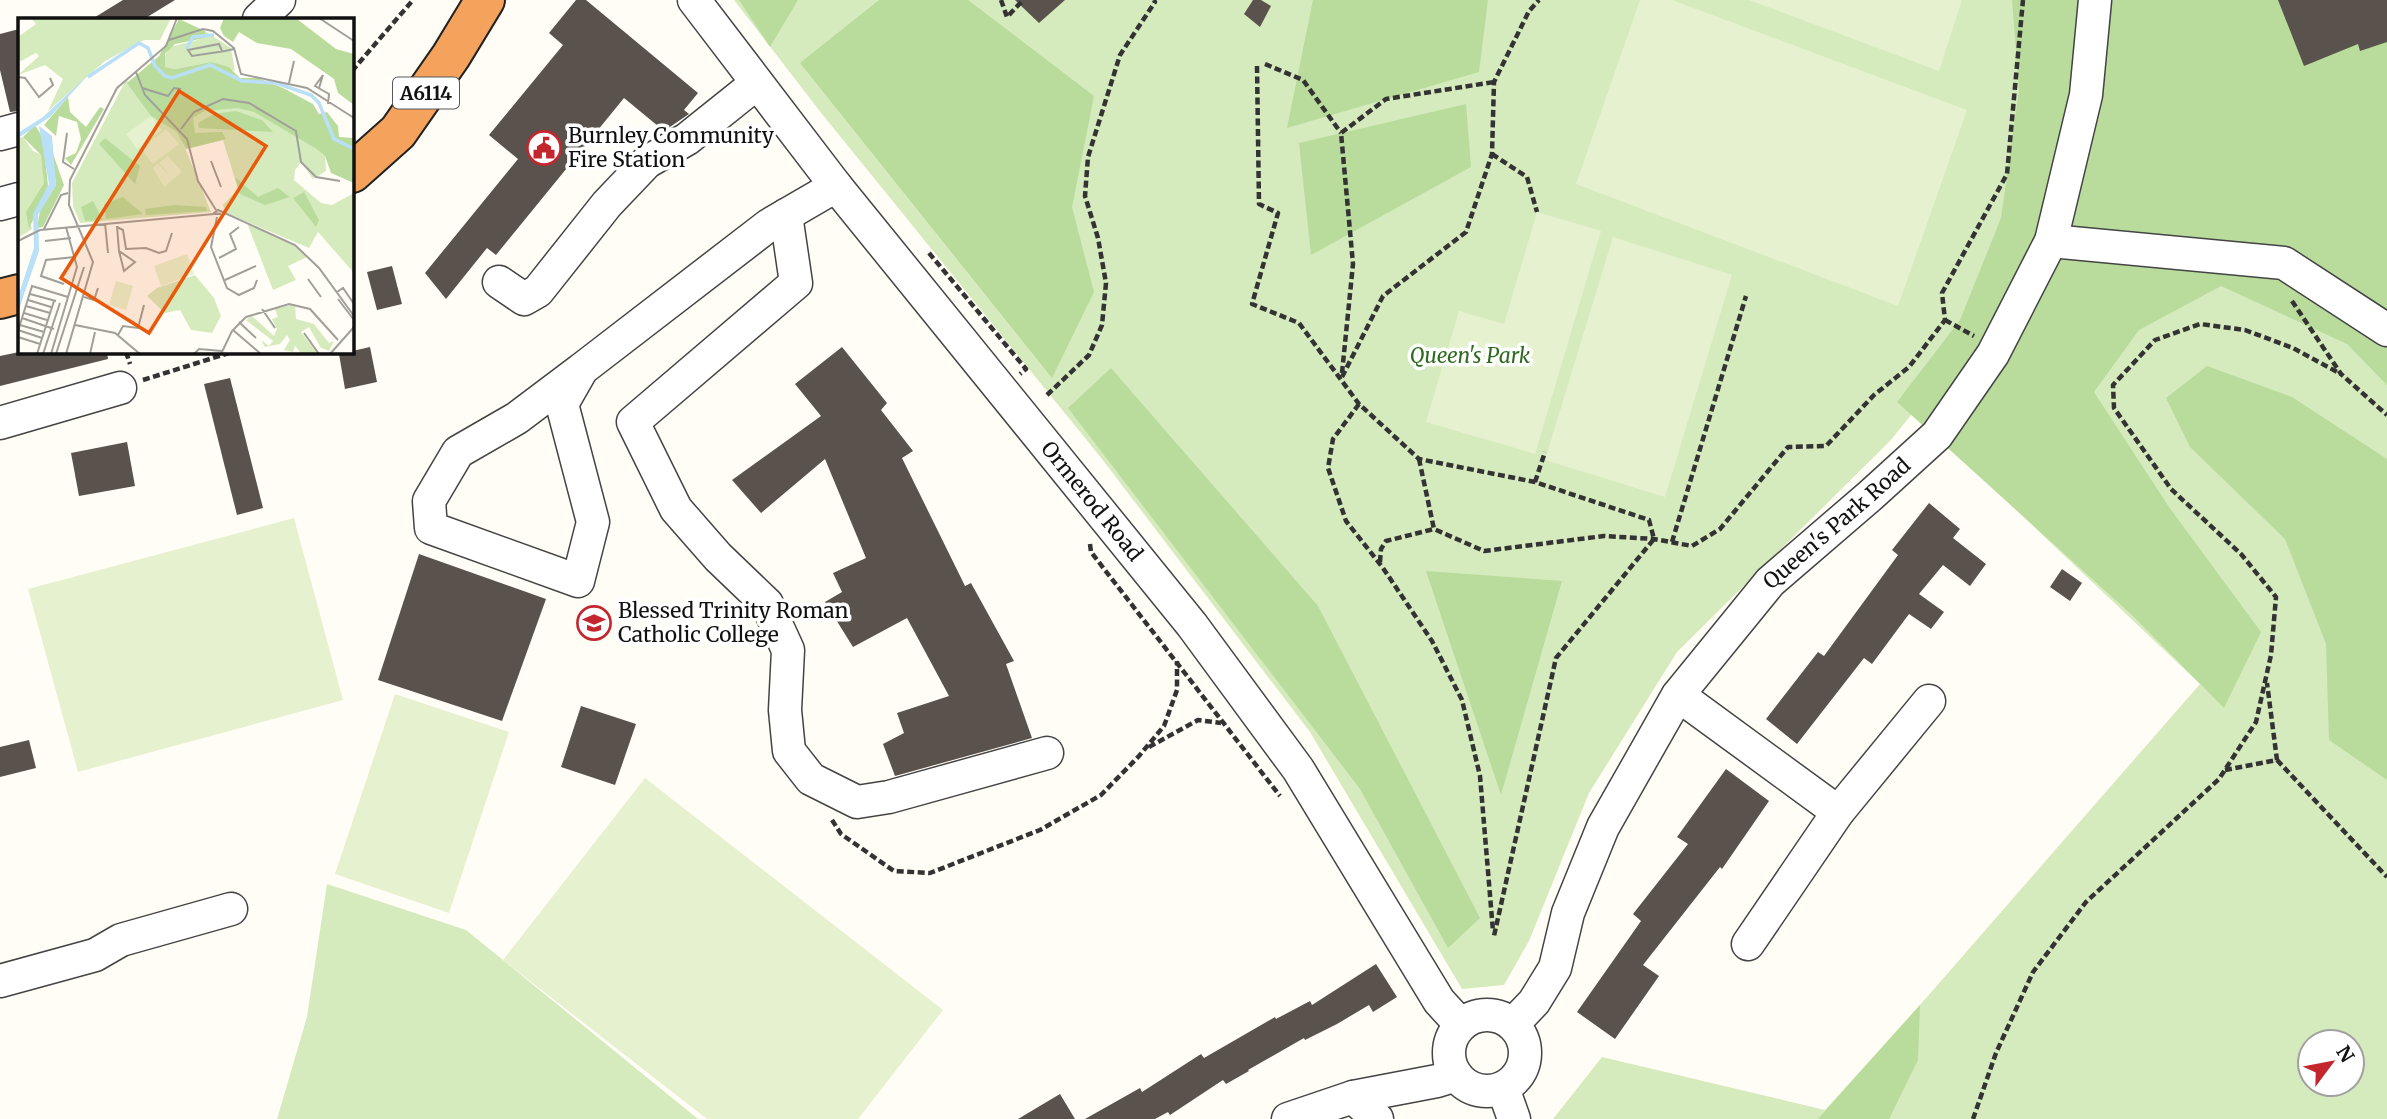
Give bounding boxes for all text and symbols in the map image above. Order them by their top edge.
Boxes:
inset map [18,18,354,354]
road number: A6114 [393,78,459,108]
place label: Burnley Community Fire Station [568,122,775,173]
public building icon: Burnley Community Fire Station [525,129,563,167]
park label: Queen's Park [1410,342,1531,369]
street label: Ormerod Road [1035,436,1149,567]
street label: Queen's Park Road [1757,452,1916,595]
place label: Blessed Trinity Roman Catholic College [618,597,849,648]
school or university icon: Blessed Trinity Roman Catholic College [575,604,613,642]
north arrow [2296,1028,2366,1098]
text: N [2331,1041,2360,1067]

